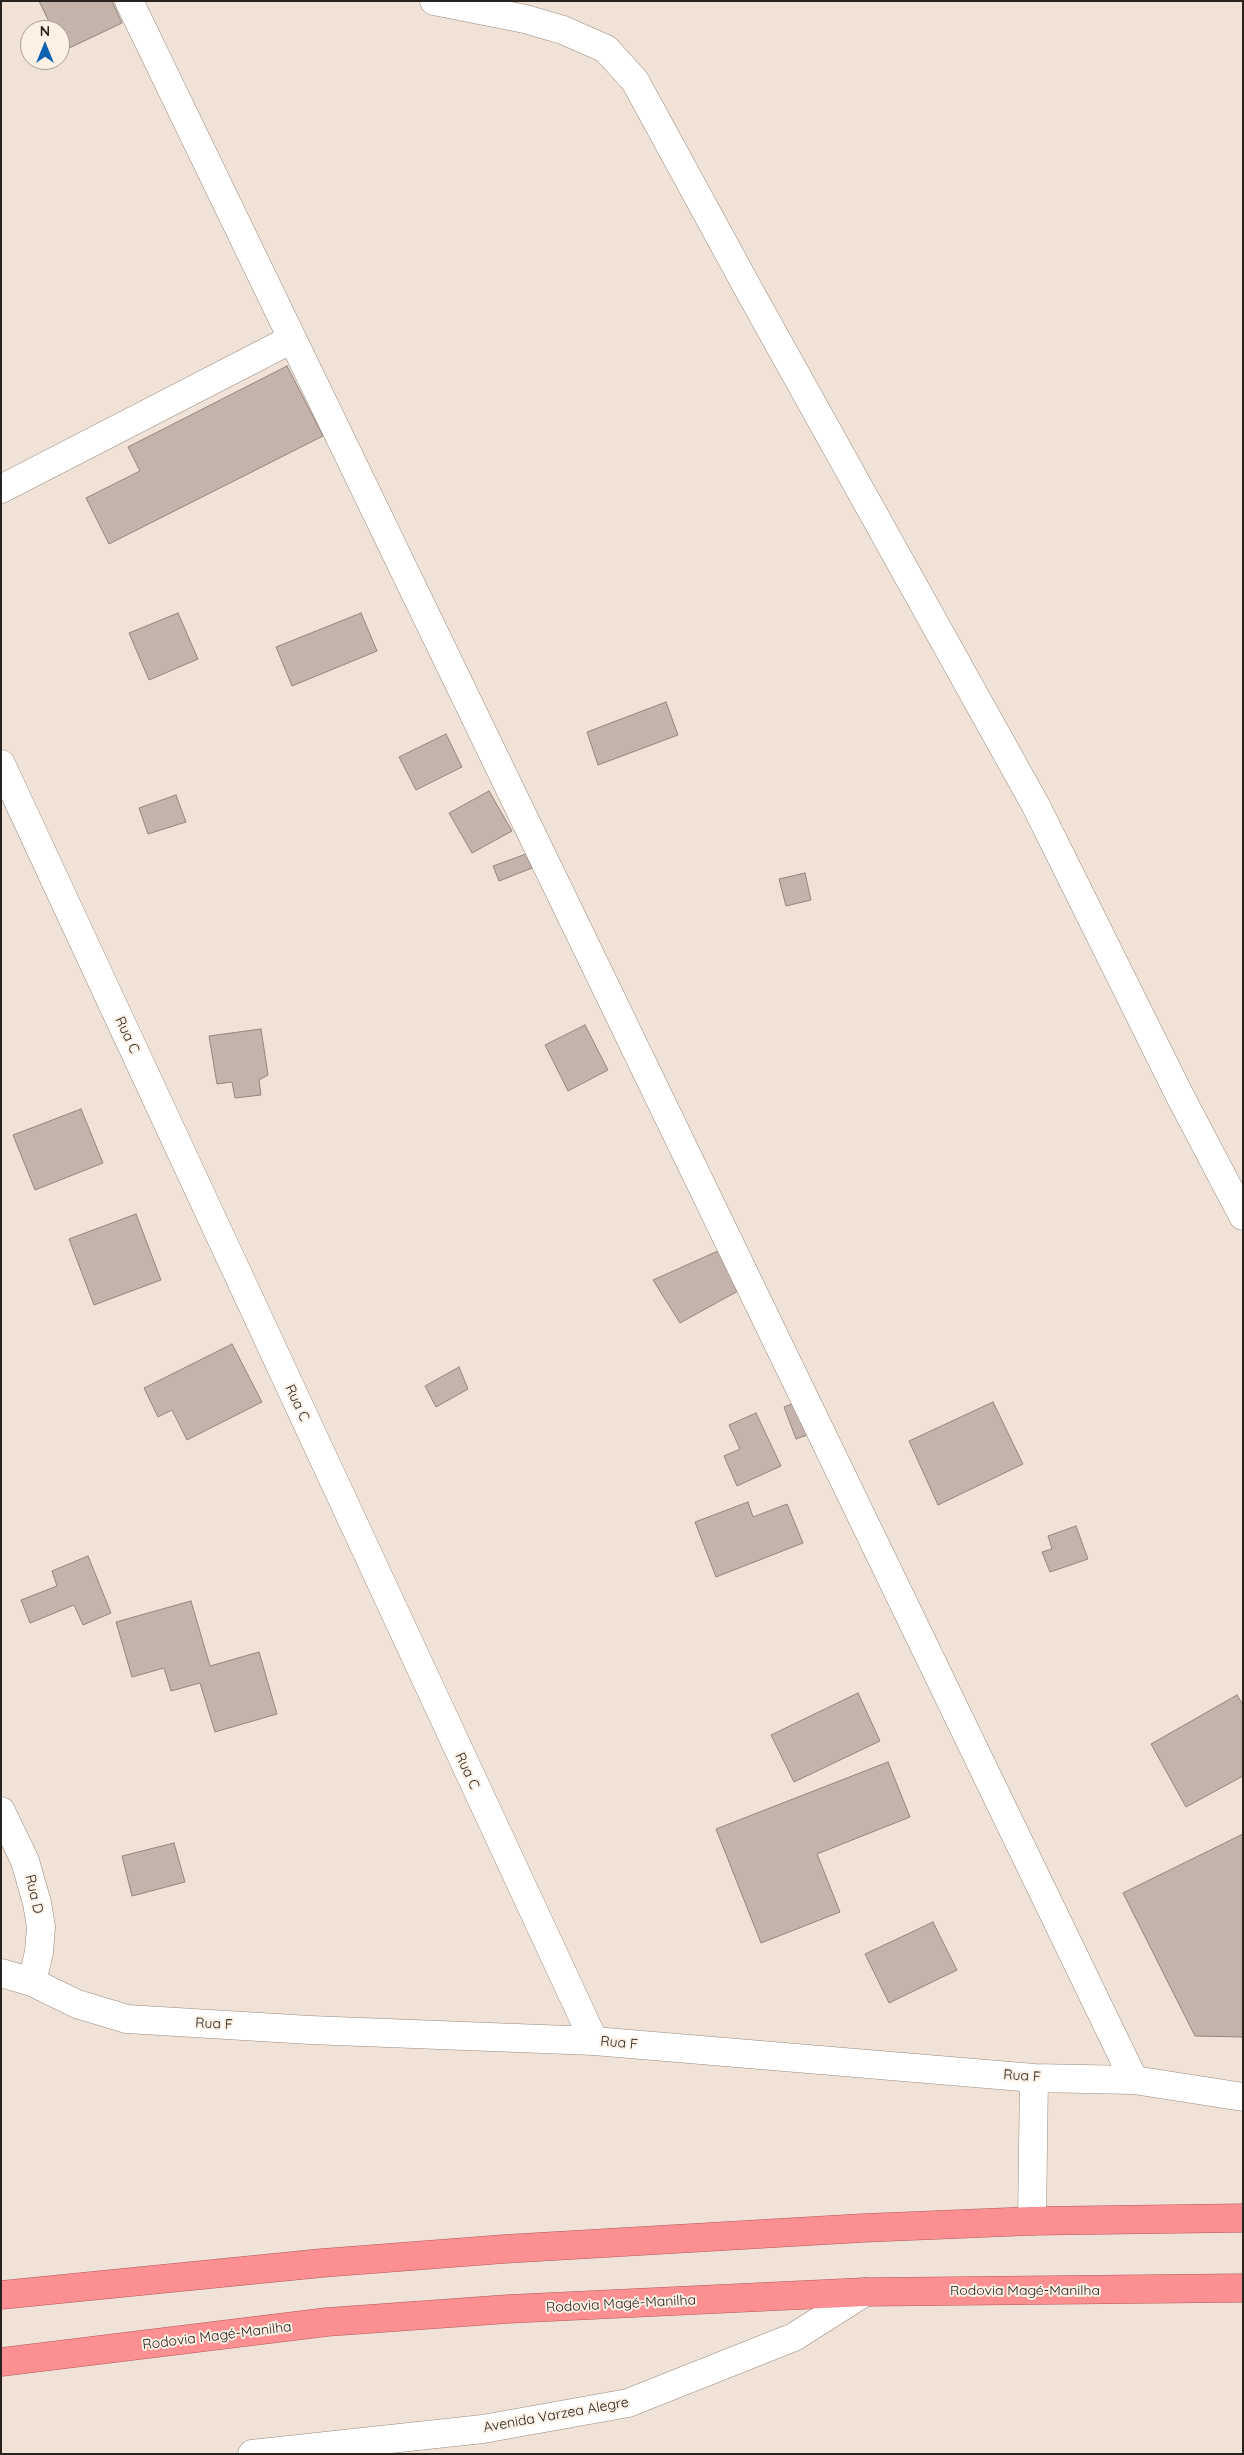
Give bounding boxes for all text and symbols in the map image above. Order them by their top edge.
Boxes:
north arrow [20,20,70,70]
text: N [40,22,50,40]
street label: Rua C [111,1014,143,1056]
street label: Rua C [281,1382,313,1424]
street label: Rua C [451,1750,483,1792]
street label: Rua D [21,1873,47,1915]
street label: Rua F [195,2015,233,2033]
street label: Rua F [600,2033,638,2053]
street label: Rua F [1003,2066,1041,2086]
street label: Rodovia Magé-Manilha [950,2283,1100,2299]
street label: Rodovia Magé-Manilha [546,2292,696,2316]
street label: Rodovia Magé-Manilha [142,2319,292,2353]
street label: Avenida Varzea Alegre [482,2394,630,2436]

